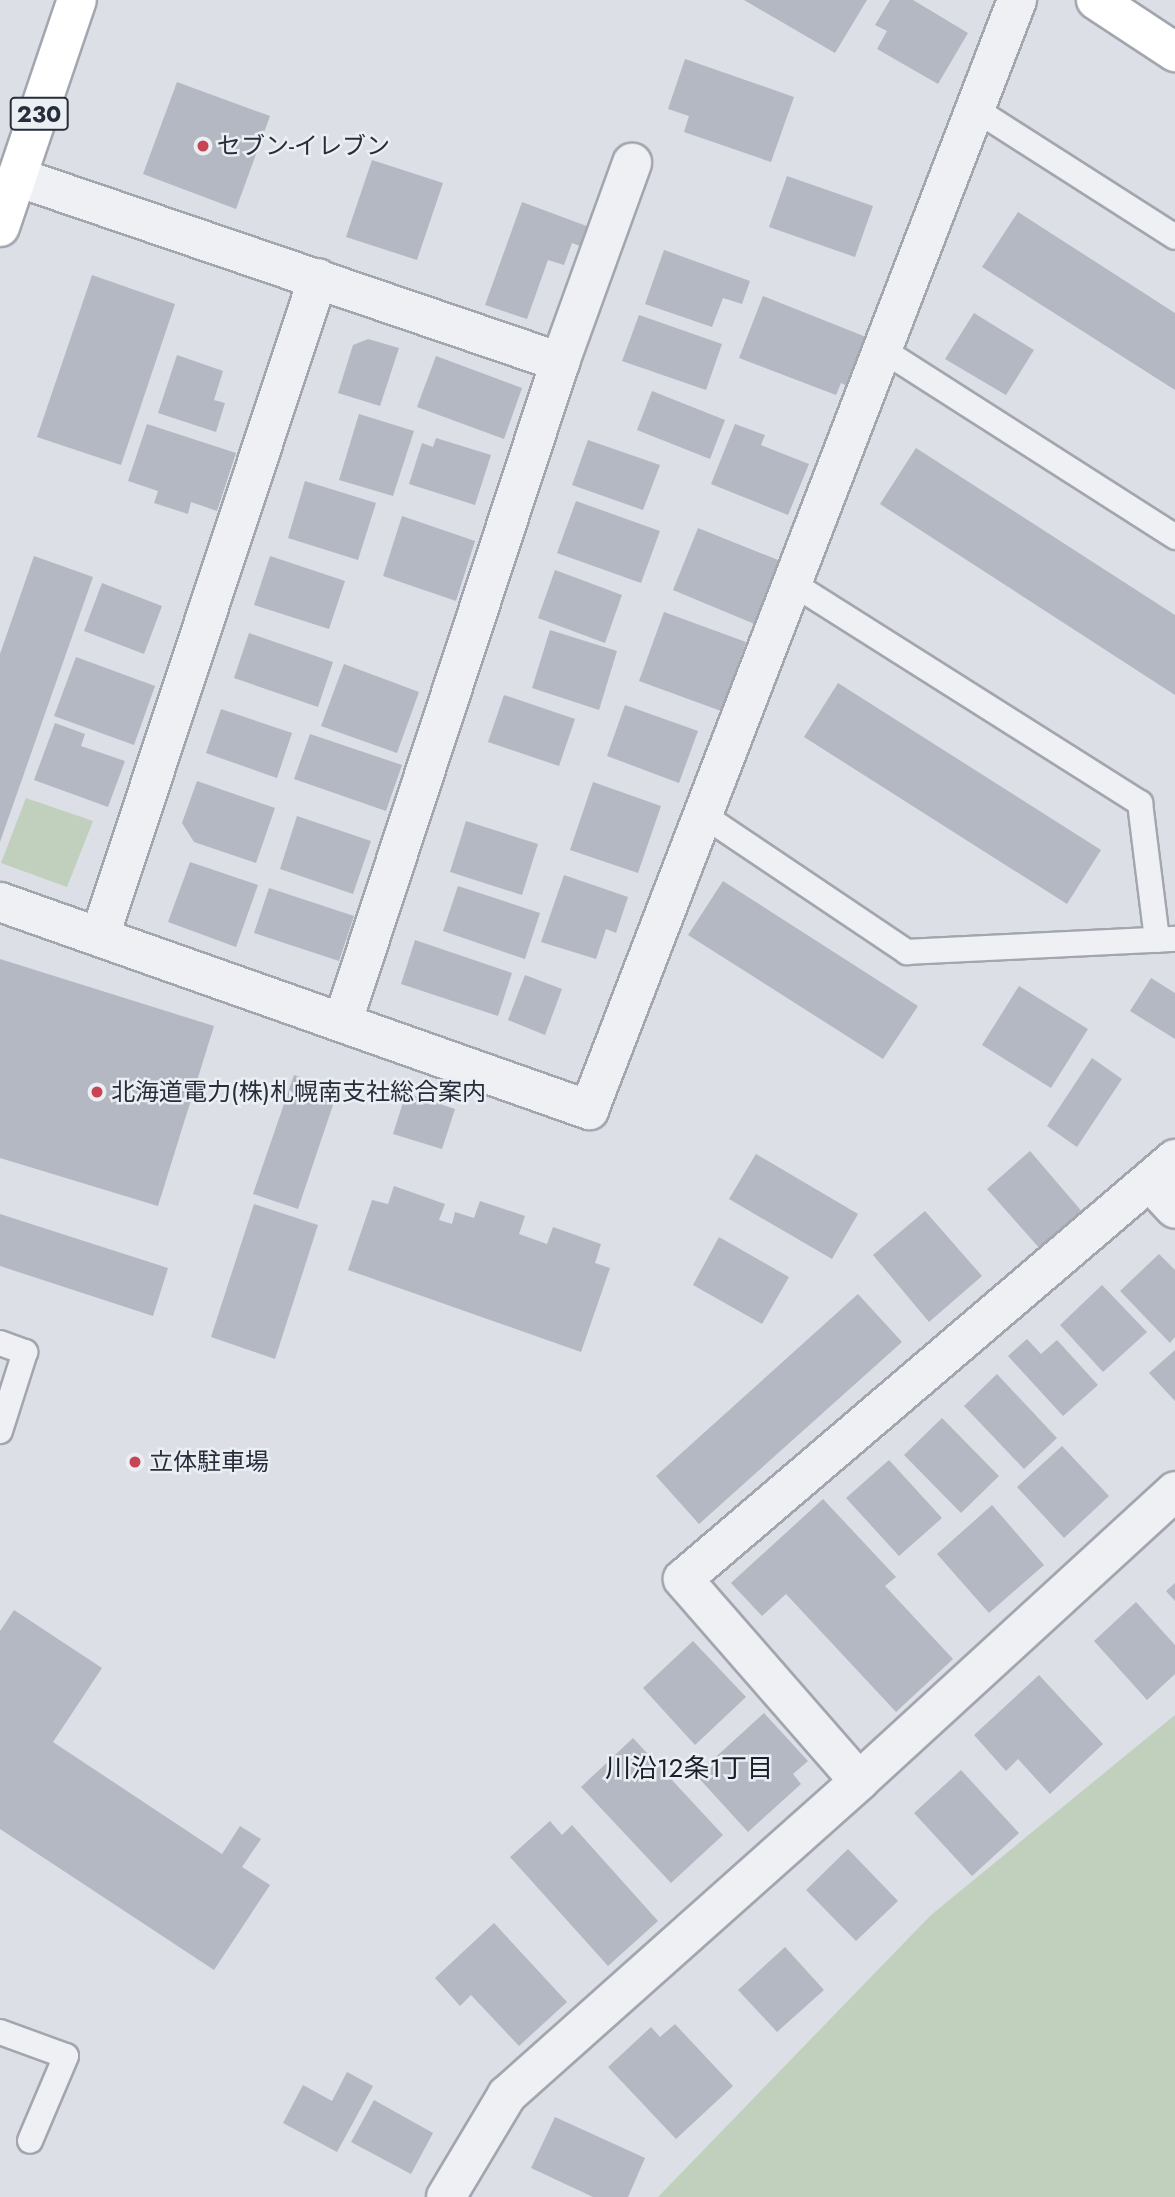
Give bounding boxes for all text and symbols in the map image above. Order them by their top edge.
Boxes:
road number: 230 [9,94,69,134]
place label: セブン-イレブン [217,132,390,160]
marker: セブン-イレブン [195,138,211,154]
place label: 北海道電力(株)札幌南支社総合案内 [111,1078,486,1106]
marker: 北海道電力(株)札幌南支社総合案内 [89,1084,105,1100]
place label: 立体駐車場 [149,1448,269,1476]
marker: 立体駐車場 [127,1454,143,1470]
district label: 川沿12条1丁目 [605,1753,773,1785]

